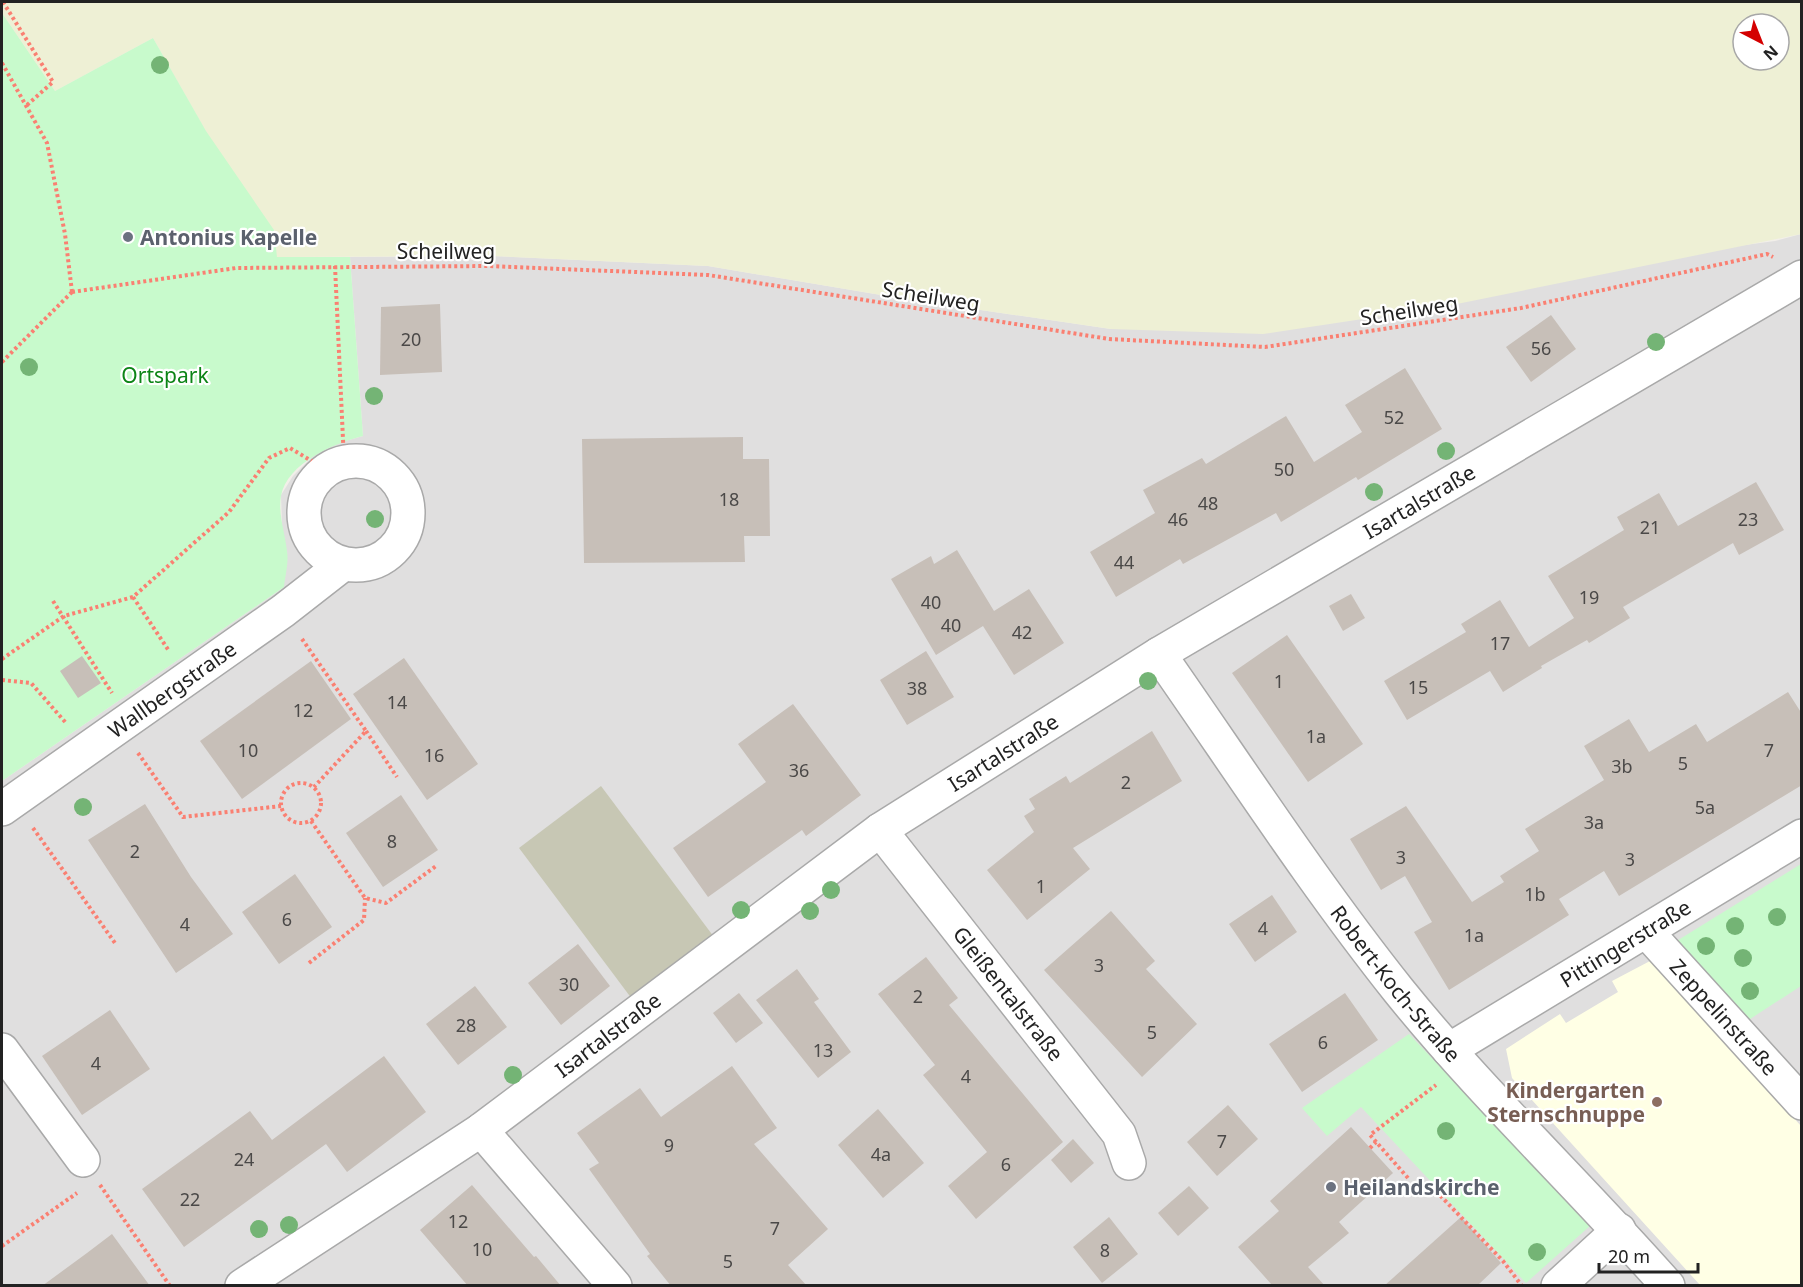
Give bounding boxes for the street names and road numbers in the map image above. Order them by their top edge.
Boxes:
street label: Scheilweg [397,237,495,265]
street label: Scheilweg [880,274,982,318]
street label: Scheilweg [1358,288,1460,332]
street label: Isartalstraße [1358,458,1480,545]
street label: Wallbergstraße [102,634,242,744]
street label: Isartalstraße [943,707,1063,798]
street label: Pittingerstraße [1555,893,1696,994]
street label: Robert-Koch-Straße [1324,900,1467,1068]
street label: Gleißentalstraße [947,921,1070,1067]
street label: Zeppelinstraße [1664,953,1784,1081]
street label: Isartalstraße [549,986,666,1084]

